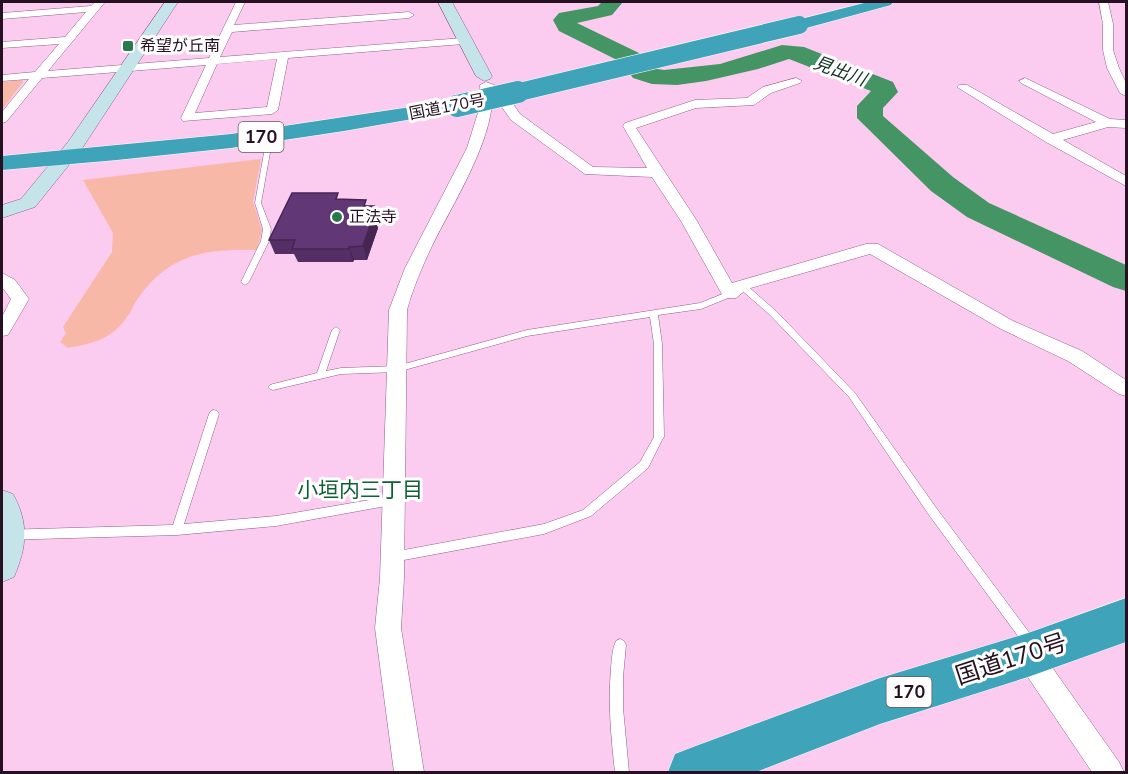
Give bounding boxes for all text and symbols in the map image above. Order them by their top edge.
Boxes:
place label: 希望が丘南 [140,35,220,57]
marker: 希望が丘南 [121,39,135,53]
water label: 見出川 [811,50,871,92]
street label: 国道170号 [407,89,487,125]
road number: 170 [238,122,284,152]
place label: 正法寺 [349,206,397,228]
marker: 正法寺 [330,210,344,224]
district label: 小垣内三丁目 [297,476,423,504]
street label: 国道170号 [951,626,1071,692]
road number: 170 [886,677,932,707]

